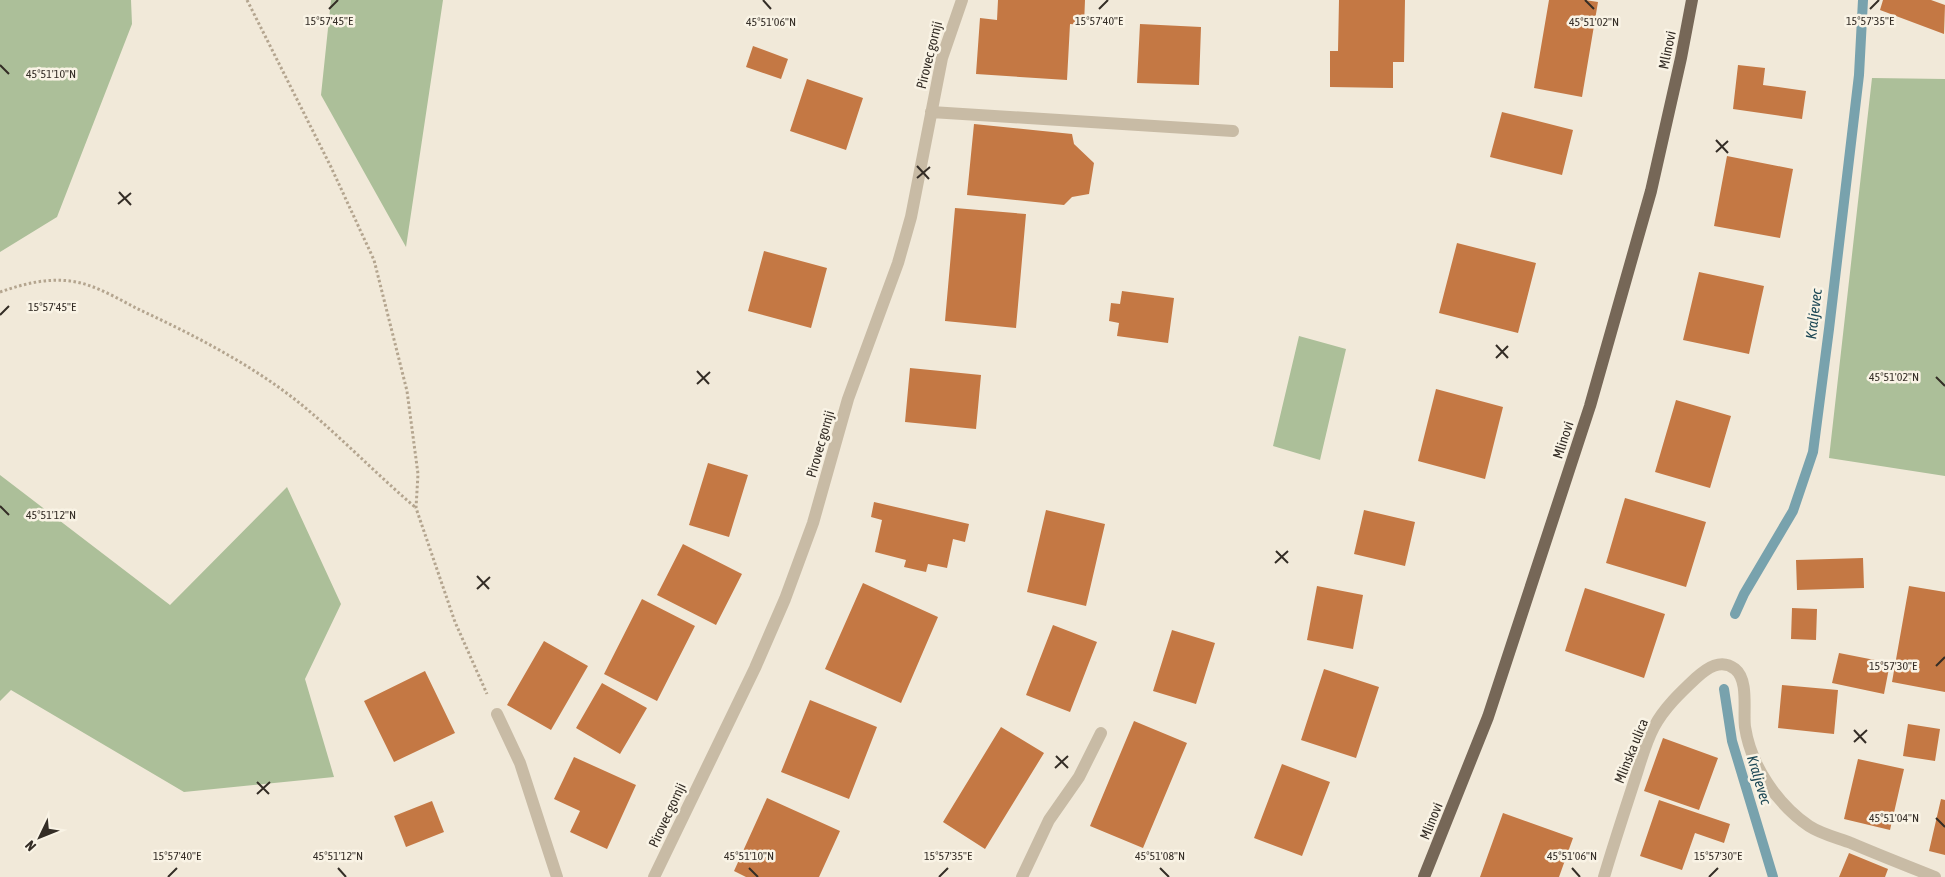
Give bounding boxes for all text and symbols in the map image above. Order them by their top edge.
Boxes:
text: 15°57'45"E [305,14,353,28]
text: 15°57'40"E [1075,14,1123,28]
text: 15°57'35"E [1846,14,1894,28]
text: 45°51'06"N [746,15,796,29]
text: 45°51'02"N [1569,15,1619,29]
street label: Pirovec gornji [913,20,945,90]
street label: Mlinovi [1655,29,1679,71]
text: 45°51'10"N [26,67,76,81]
water label: Kraljevec [1802,287,1825,340]
text: 15°57'45"E [28,300,76,314]
text: 45°51'02"N [1869,370,1919,384]
street label: Pirovec gornji [803,409,837,479]
street label: Mlinovi [1549,419,1577,461]
text: 45°51'12"N [26,508,76,522]
text: 15°57'30"E [1869,659,1917,673]
street label: Mlinska ulica [1611,716,1651,786]
water label: Kraljevec [1744,753,1775,807]
street label: Pirovec gornji [645,780,689,850]
street label: Mlinovi [1416,800,1446,842]
text: 45°51'04"N [1869,811,1919,825]
north arrow [15,812,65,862]
text: N [22,837,39,854]
text: 15°57'40"E [153,849,201,863]
text: 45°51'12"N [313,849,363,863]
text: 45°51'10"N [724,849,774,863]
text: 15°57'35"E [924,849,972,863]
text: 45°51'08"N [1135,849,1185,863]
text: 45°51'06"N [1547,849,1597,863]
text: 15°57'30"E [1694,849,1742,863]

